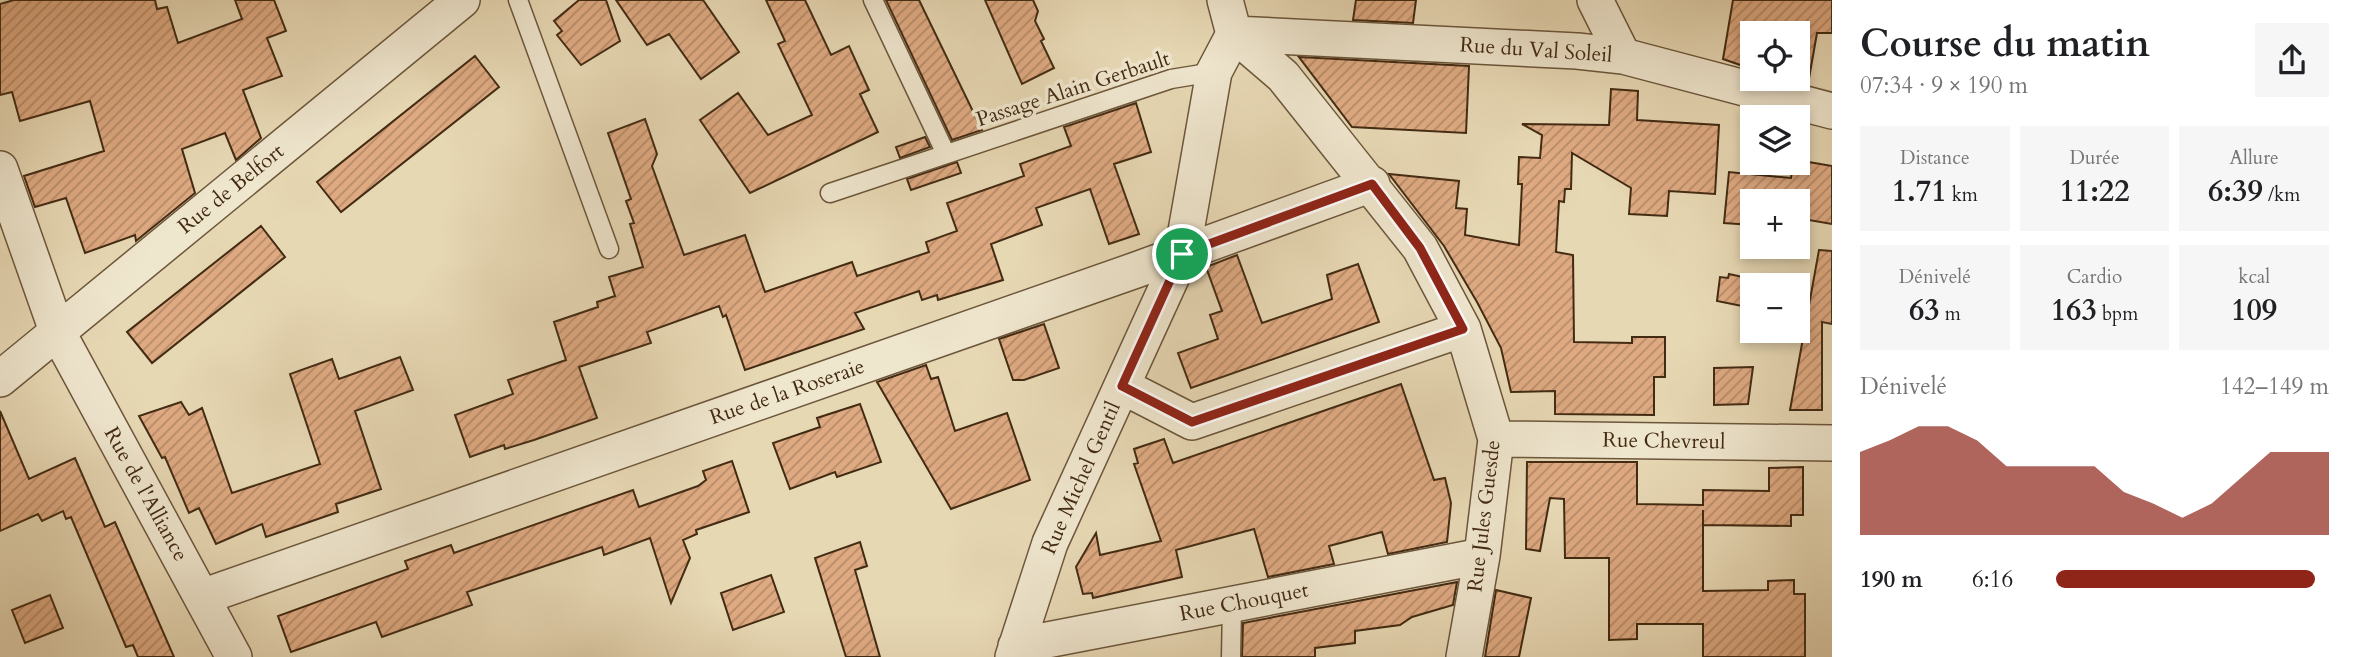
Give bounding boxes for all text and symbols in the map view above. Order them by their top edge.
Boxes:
text: Course du matin [1860,18,2150,70]
map controls [1740,21,1810,343]
button: locate [1740,21,1810,91]
button: share [2255,23,2329,97]
street label: Rue du Val Soleil [1459,30,1613,70]
street label: Passage Alain Gerbault [972,44,1174,134]
text: 07:34 · 9 × 190 m [1860,70,2028,101]
button: layers [1740,105,1810,175]
street label: Rue de Belfort [172,137,290,241]
text: Distance [1900,145,1970,171]
text: Durée [2069,145,2120,171]
text: Allure [2230,145,2279,171]
text: 1.71 [1892,171,1947,212]
text: 11:22 [2059,171,2130,212]
text: 6:39 [2208,171,2263,212]
text: km [1947,182,1978,208]
text: /km [2263,182,2300,208]
button: + [1740,189,1810,259]
pin [1152,224,1212,284]
icon: arrive [1163,235,1201,273]
text: Dénivelé [1899,264,1971,290]
text: Cardio [2067,264,2122,290]
text: kcal [2238,264,2270,290]
button: − [1740,273,1810,343]
text: 63 [1909,290,1940,331]
text: 163 [2051,290,2097,331]
text: 109 [2231,290,2277,331]
text: m [1940,301,1961,327]
text: bpm [2097,301,2138,327]
street label: Rue de la Roseraie [706,352,868,432]
text: Dénivelé [1860,371,1947,402]
text: 142–149 m [2220,371,2329,402]
street label: Rue Michel Gentil [1034,397,1128,559]
street label: Rue de l'Alliance [97,422,195,566]
street label: Rue Chevreul [1602,425,1726,457]
street label: Rue Jules Guesde [1460,438,1508,594]
text: 190 m [1860,564,1923,595]
text: 6:16 [1972,564,2013,595]
street label: Rue Chouquet [1177,575,1311,629]

